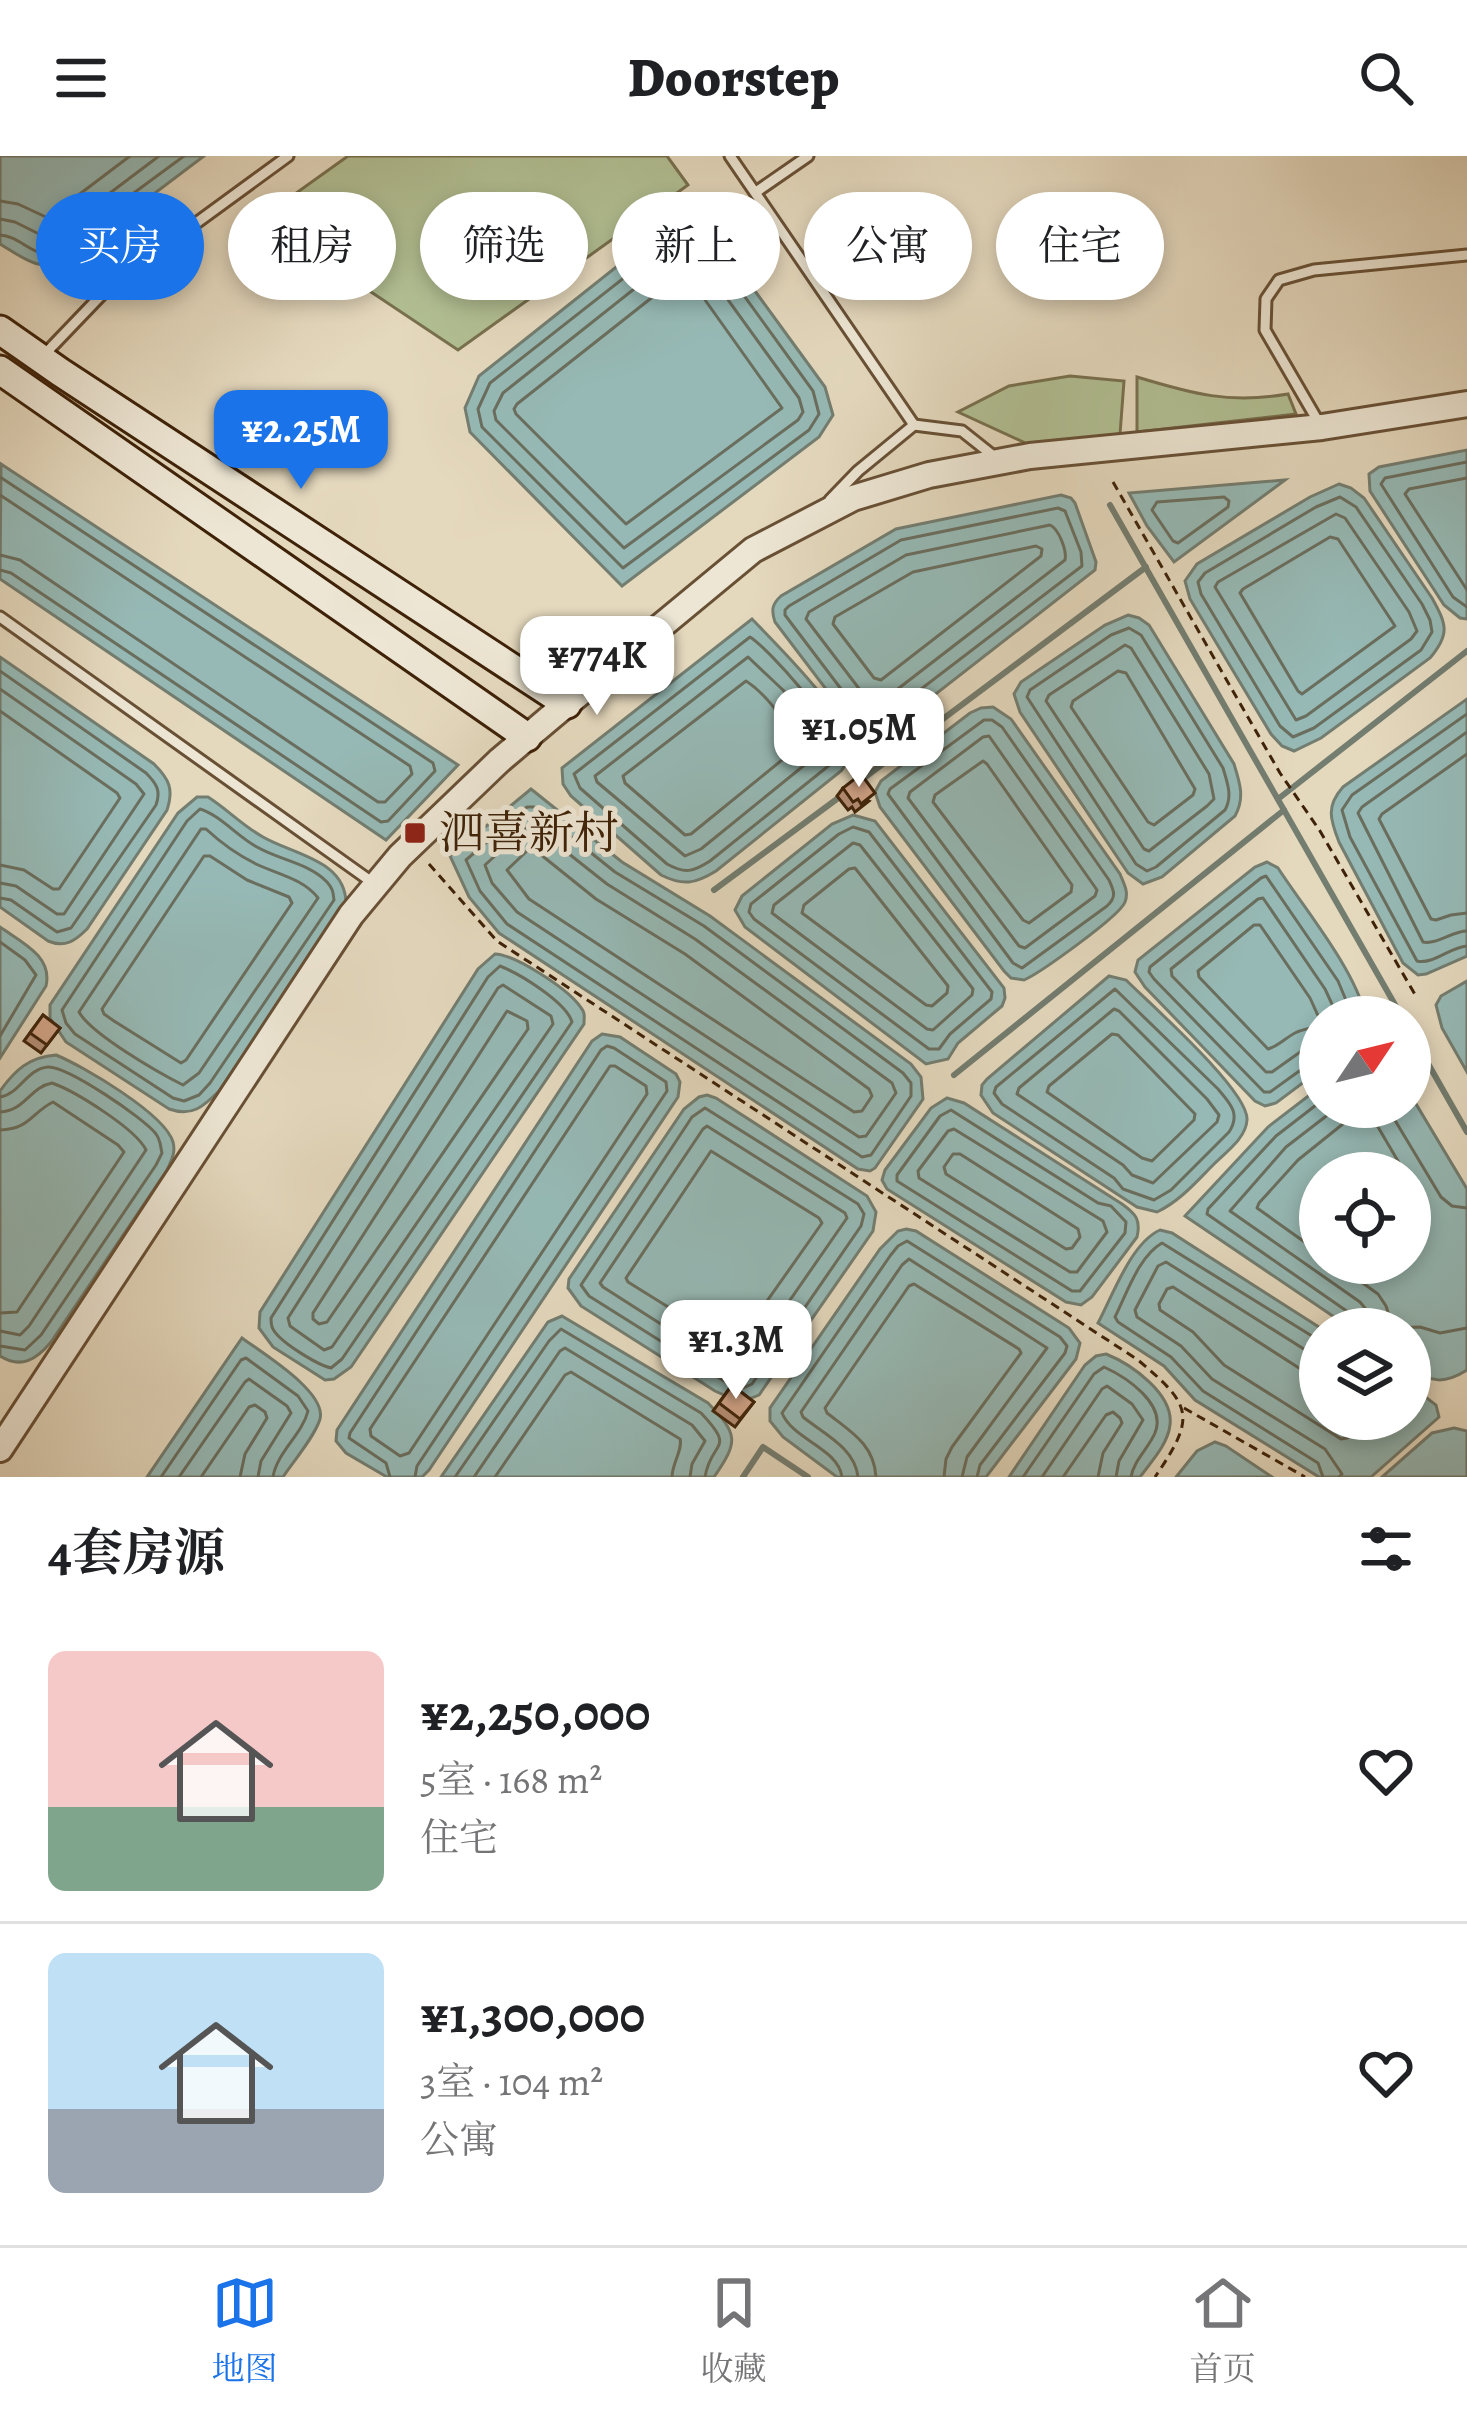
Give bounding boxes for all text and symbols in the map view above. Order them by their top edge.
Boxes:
text: Doorstep [628,41,839,115]
icon: menu [48,45,114,111]
icon: search [1353,45,1419,111]
chip: 买房 [36,192,204,300]
chip: 租房 [228,192,396,300]
chip: 筛选 [420,192,588,300]
chip: 新上 [612,192,780,300]
chip: 公寓 [804,192,972,300]
chip: 住宅 [996,192,1164,300]
pin: ¥2.25M [203,390,399,492]
text: ¥2.25M [241,402,361,455]
pin: ¥774K [513,616,681,718]
text: ¥774K [547,628,647,681]
pin: ¥1.05M [761,688,957,790]
text: ¥1.05M [801,700,917,753]
place label: 泗喜新村 [439,802,619,864]
marker: 泗喜新村 [402,820,428,846]
north arrow [1299,996,1431,1128]
map controls [1299,996,1431,1440]
button: locate [1299,1152,1431,1284]
pin: ¥1.3M [652,1300,820,1402]
button: layers [1299,1308,1431,1440]
text: ¥1.3M [688,1312,784,1365]
icon: filters [1353,1516,1419,1582]
text: 4套房源 [48,1518,225,1588]
text: ¥2,250,000 [420,1678,650,1748]
icon: home [144,1699,288,1843]
icon: heart [1353,1738,1419,1804]
text: 5室 · 168 m² [420,1753,602,1806]
text: 住宅 [420,1811,498,1864]
text: ¥1,300,000 [420,1980,645,2050]
icon: home [144,2001,288,2145]
icon: heart [1353,2040,1419,2106]
text: 3室 · 104 m² [420,2055,603,2108]
text: 公寓 [420,2113,498,2166]
tab: 地图 [212,2270,278,2391]
tab: 收藏 [701,2270,767,2391]
tab: 首页 [1190,2270,1256,2391]

